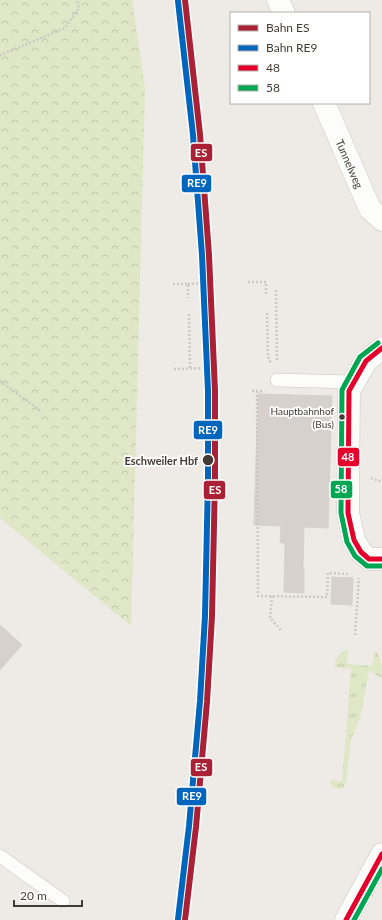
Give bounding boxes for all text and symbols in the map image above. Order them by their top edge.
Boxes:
legend [230,12,370,104]
text: Bahn ES [266,20,310,35]
text: Bahn RE9 [266,40,318,55]
text: 48 [266,60,280,75]
text: 58 [266,80,280,95]
street label: Tunnelweg [334,137,367,190]
line badge: ES [190,143,213,162]
text: ES [195,146,207,159]
line badge: RE9 [181,174,212,193]
text: RE9 [187,176,207,189]
place label: Hauptbahnhof (Bus) [270,405,334,430]
marker: Hauptbahnhof (Bus) [337,412,347,422]
line badge: RE9 [193,420,223,440]
text: RE9 [198,423,218,436]
line badge: 48 [337,447,360,467]
text: 48 [342,450,354,463]
marker: Eschweiler Hbf [201,453,215,467]
place label: Eschweiler Hbf [124,454,198,467]
line badge: ES [203,480,226,500]
line badge: 58 [330,480,353,499]
text: 58 [335,482,347,495]
text: ES [209,483,221,496]
line badge: ES [190,758,213,777]
text: ES [195,760,207,773]
line badge: RE9 [176,787,207,806]
text: RE9 [182,789,202,802]
scale bar [14,882,82,908]
text: 20 m [20,888,47,903]

